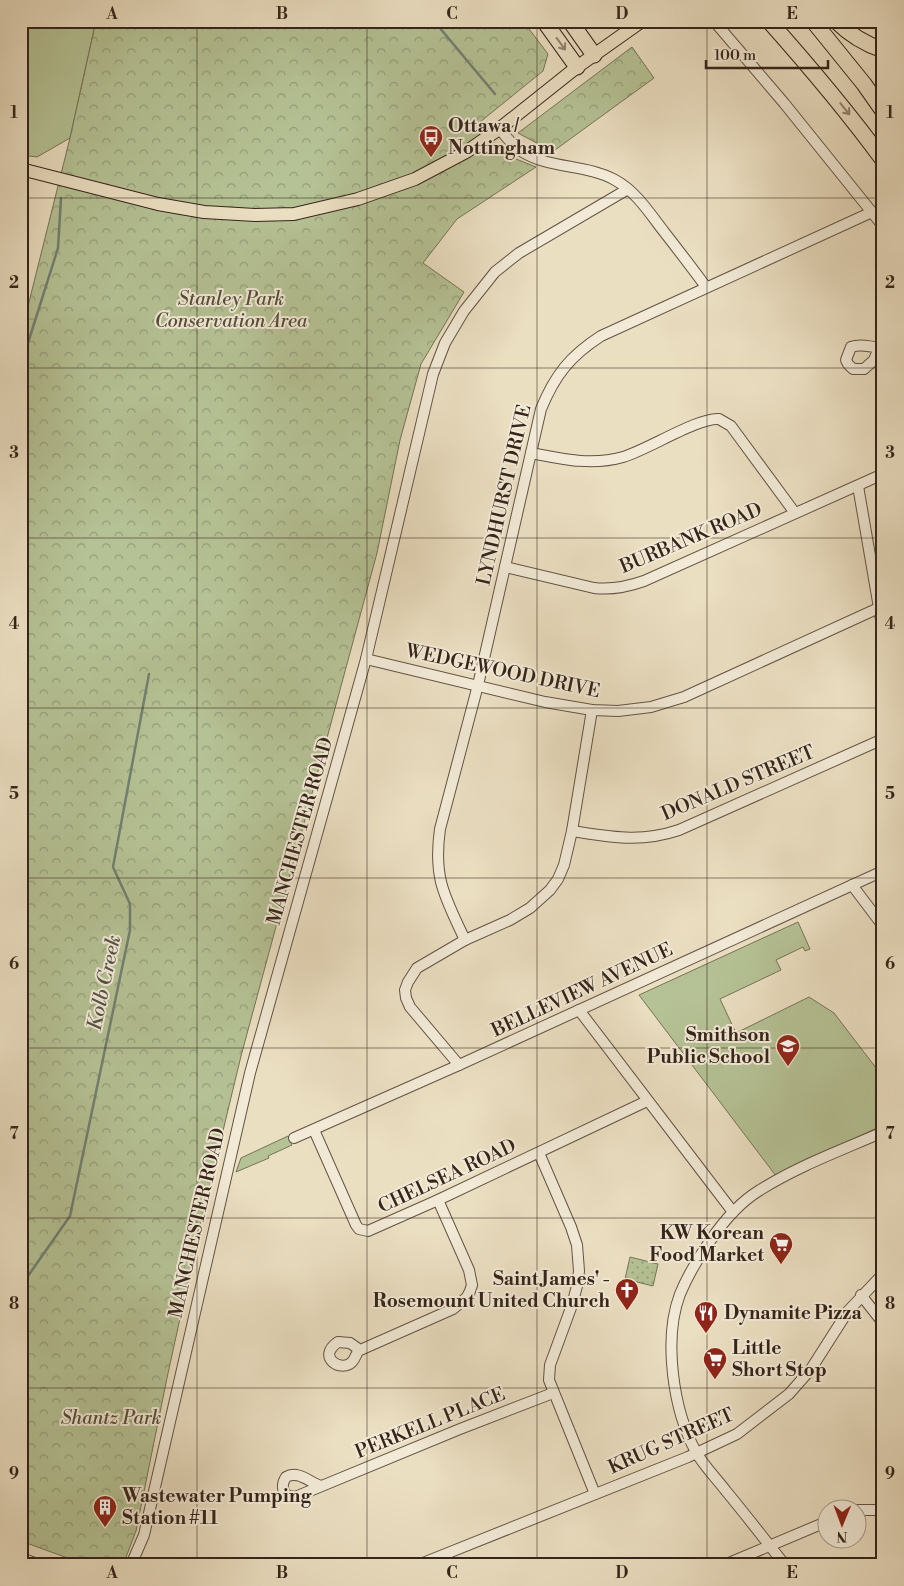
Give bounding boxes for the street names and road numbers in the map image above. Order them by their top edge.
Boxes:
street label: LYNDHURST DRIVE [471,402,537,588]
street label: BURBANK ROAD [615,497,766,579]
street label: WEDGEWOOD DRIVE [403,638,602,703]
street label: MANCHESTER ROAD [262,734,338,928]
street label: DONALD STREET [658,740,818,826]
street label: BELLEVIEW AVENUE [487,937,676,1043]
street label: MANCHESTER ROAD [163,1126,231,1320]
street label: CHELSEA ROAD [374,1133,520,1219]
street label: PERKELL PLACE [351,1382,509,1464]
street label: KRUG STREET [604,1403,738,1479]

